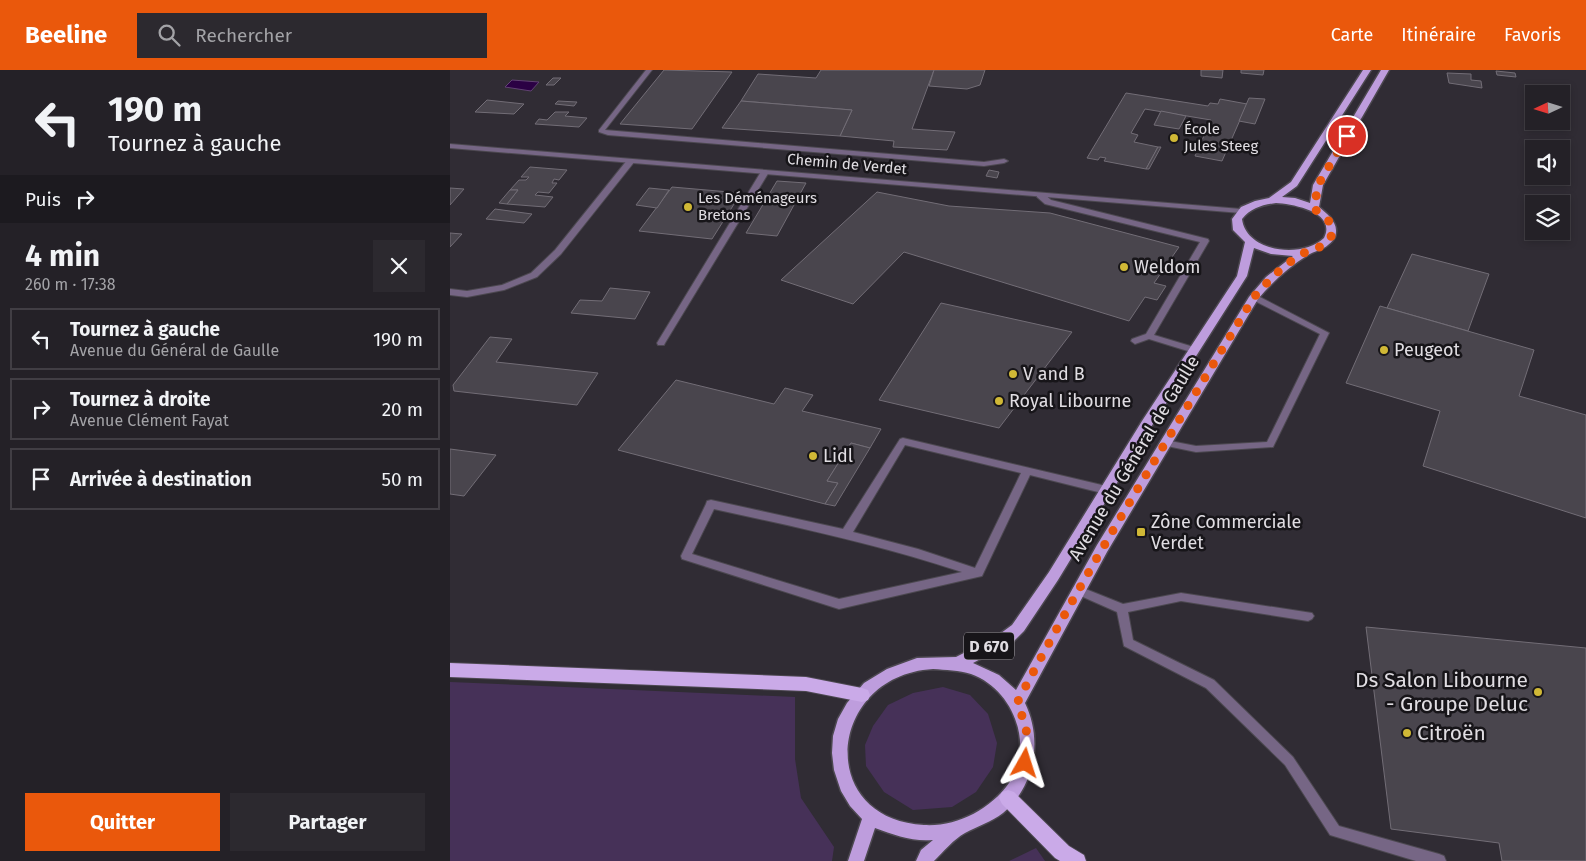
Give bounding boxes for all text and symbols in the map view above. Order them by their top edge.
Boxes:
search box [137,13,487,58]
text: Beeline [25,21,107,49]
icon: search [155,21,183,49]
text: Rechercher [195,24,292,47]
text: Carte [1331,24,1373,46]
text: Itinéraire [1401,24,1476,46]
text: Favoris [1504,24,1561,46]
north arrow [1525,85,1570,130]
map controls [1525,85,1570,240]
text: 190 m [108,88,202,130]
icon: left [25,90,90,155]
pin [1326,115,1368,157]
place label: École Jules Steeg [1184,120,1258,155]
icon: arrive [1333,122,1361,150]
text: Tournez à gauche [108,130,281,157]
marker: École Jules Steeg [1168,132,1180,144]
button: sound [1525,140,1570,185]
street label: Chemin de Verdet [786,150,908,178]
icon: right [71,185,99,213]
text: Puis [25,188,61,211]
place label: Les Déménageurs Bretons [698,189,817,224]
button: layers [1525,195,1570,240]
marker: Les Déménageurs Bretons [682,201,694,213]
text: 4 min [25,238,100,274]
button: close [373,240,425,292]
place label: Weldom [1134,256,1200,278]
marker: Weldom [1118,261,1130,273]
text: 260 m · 17:38 [25,275,115,294]
text: Tournez à gauche [70,318,220,341]
icon: left [27,325,55,353]
text: 190 m [373,328,423,351]
place label: Peugeot [1394,339,1461,361]
text: Avenue du Général de Gaulle [70,341,279,360]
marker: Peugeot [1378,344,1390,356]
street label: Avenue du Général de Gaulle [1064,352,1204,564]
place label: V and B [1023,363,1085,385]
marker: V and B [1007,368,1019,380]
text: Tournez à droite [70,388,211,411]
place label: Royal Libourne [1009,390,1131,412]
icon: right [27,395,55,423]
marker: Royal Libourne [993,395,1005,407]
text: 20 m [382,398,423,421]
text: Avenue Clément Fayat [70,411,229,430]
place label: Lidl [823,445,853,467]
marker: Lidl [807,450,819,462]
icon: arrive [27,465,55,493]
text: Arrivée à destination [70,468,252,491]
text: 50 m [382,468,423,491]
place label: Zône Commerciale Verdet [1151,511,1301,554]
marker: Zône Commerciale Verdet [1135,526,1147,538]
road number: D 670 [964,632,1014,660]
place label: Ds Salon Libourne - Groupe Deluc [1355,667,1528,717]
marker: Ds Salon Libourne - Groupe Deluc [1532,686,1544,698]
place label: Citroën [1417,720,1486,746]
marker: Citroën [1401,727,1413,739]
position arrow [998,736,1050,788]
button: Quitter [25,793,220,851]
button: Partager [230,793,425,851]

